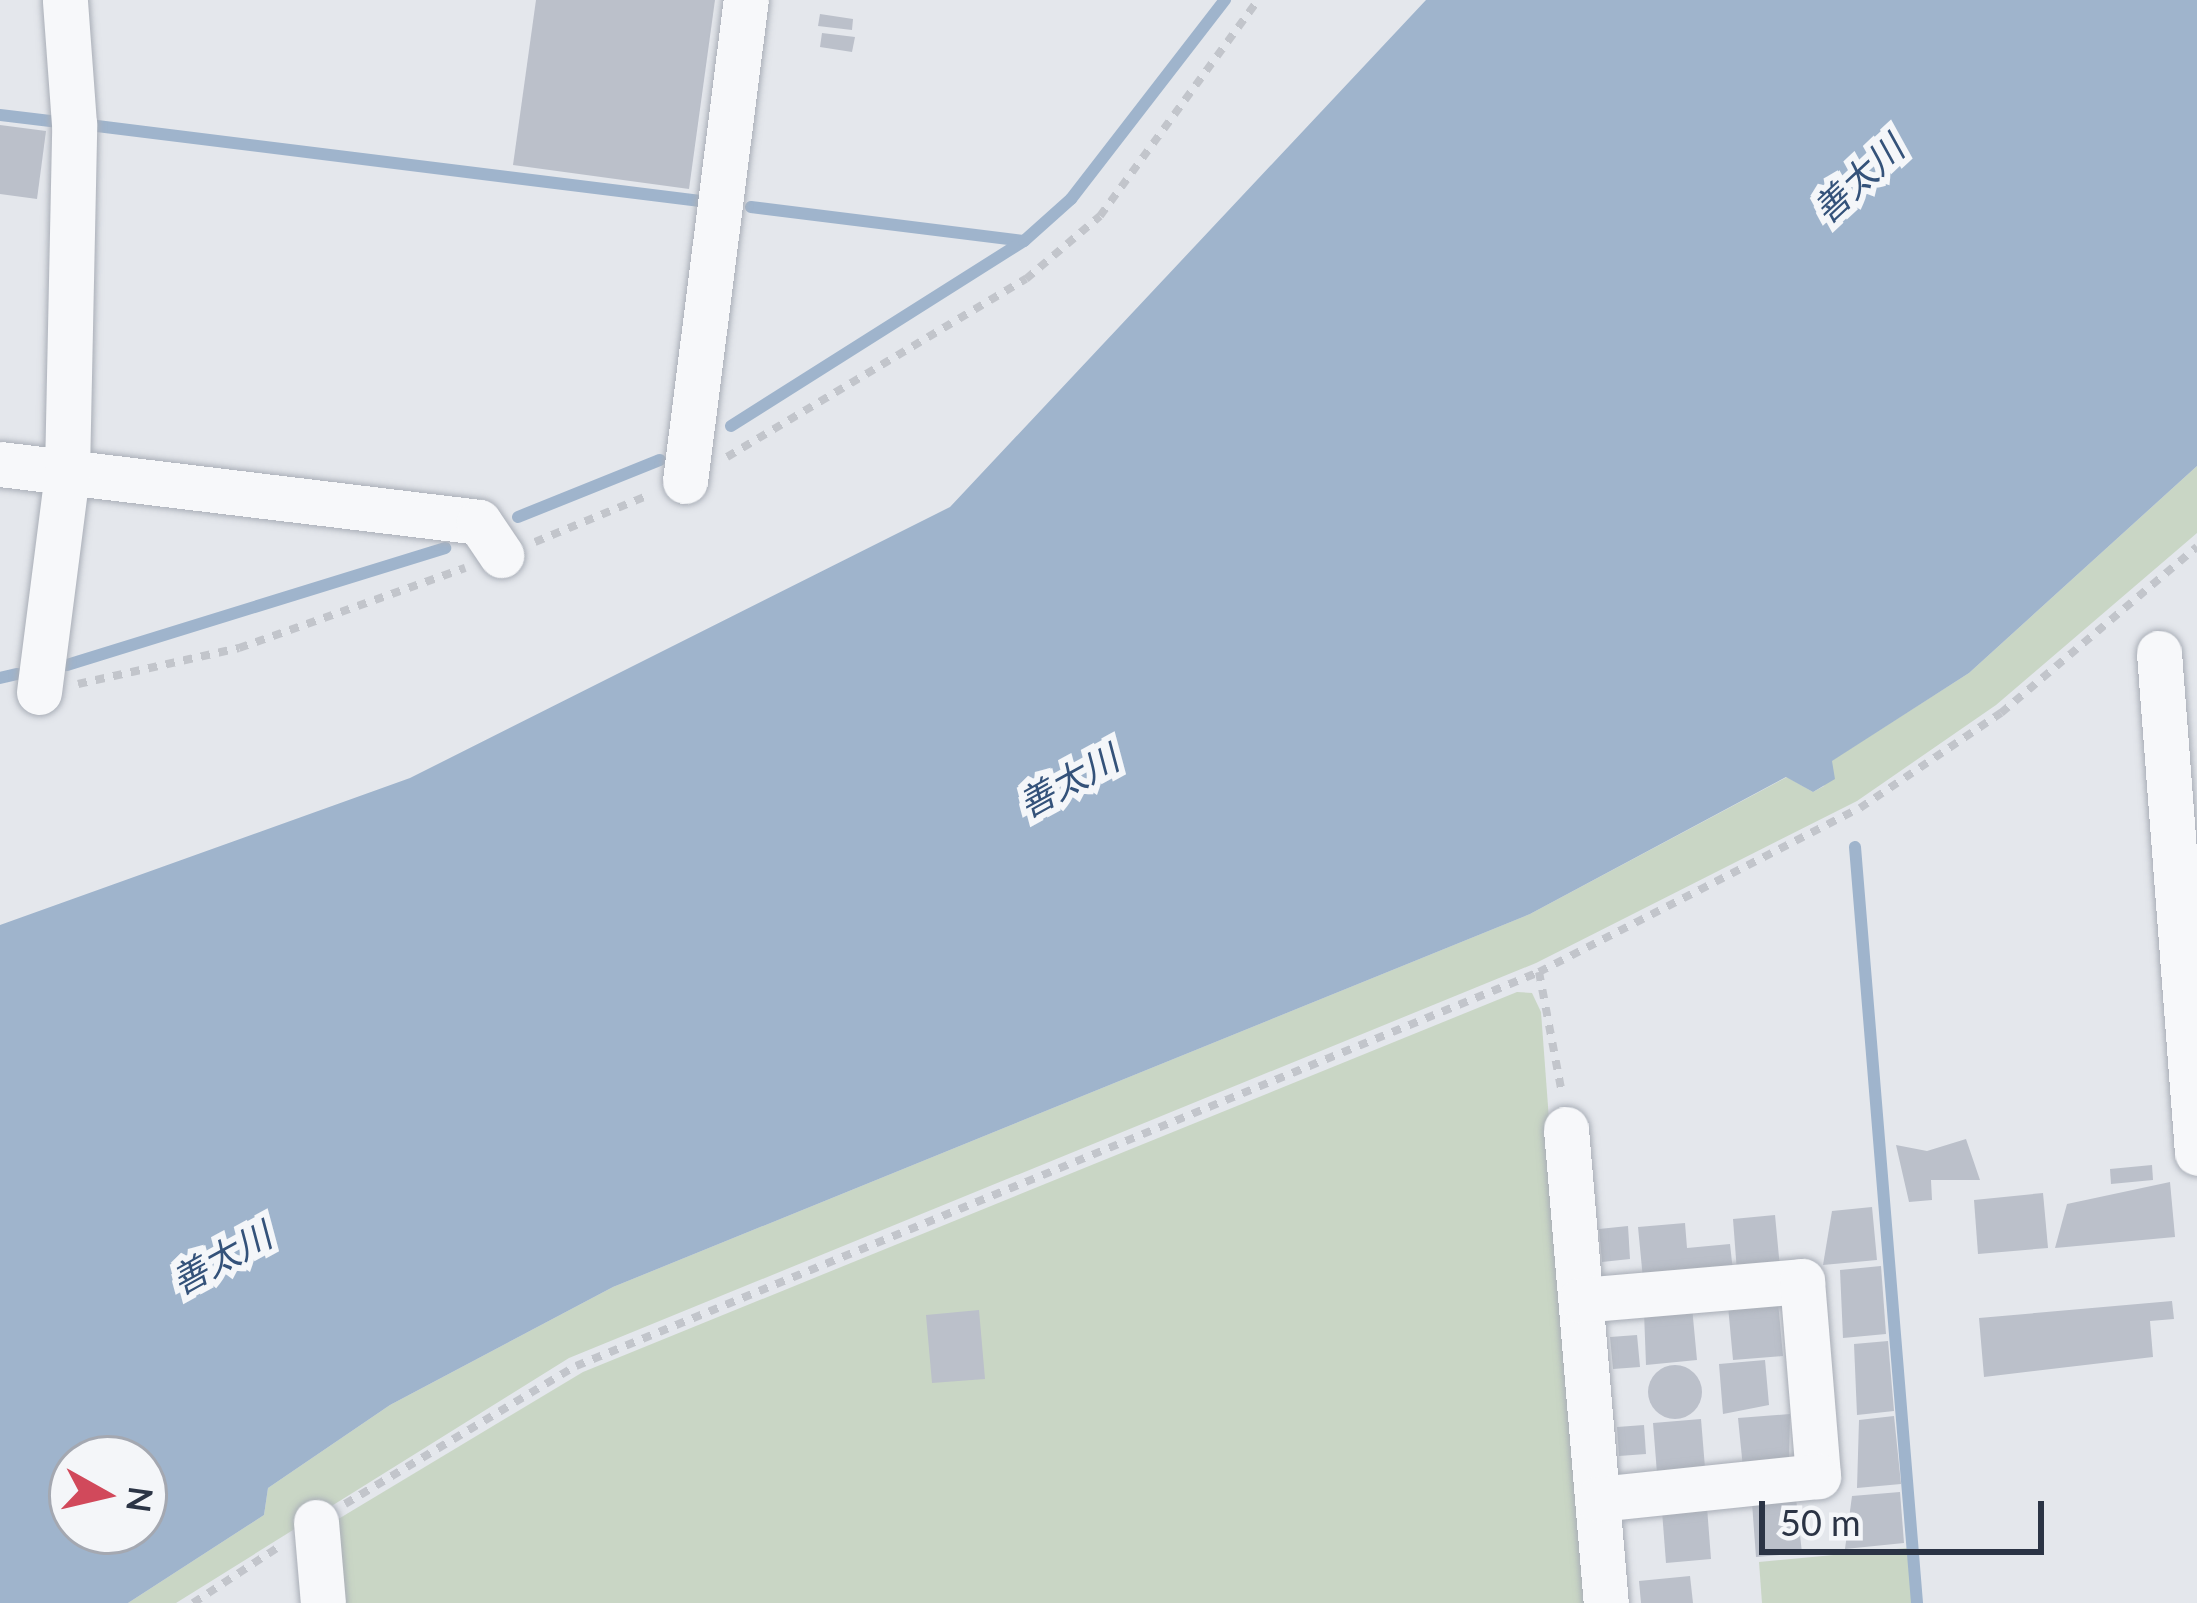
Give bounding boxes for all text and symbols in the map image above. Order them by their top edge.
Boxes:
water label: 善太川 [1804,126,1912,232]
water label: 善太川 [1010,736,1126,826]
water label: 善太川 [163,1213,279,1303]
north arrow [48,1435,168,1555]
scale bar [1765,1477,2050,1551]
text: N [119,1484,162,1515]
text: 50 m [1780,1500,1861,1544]

